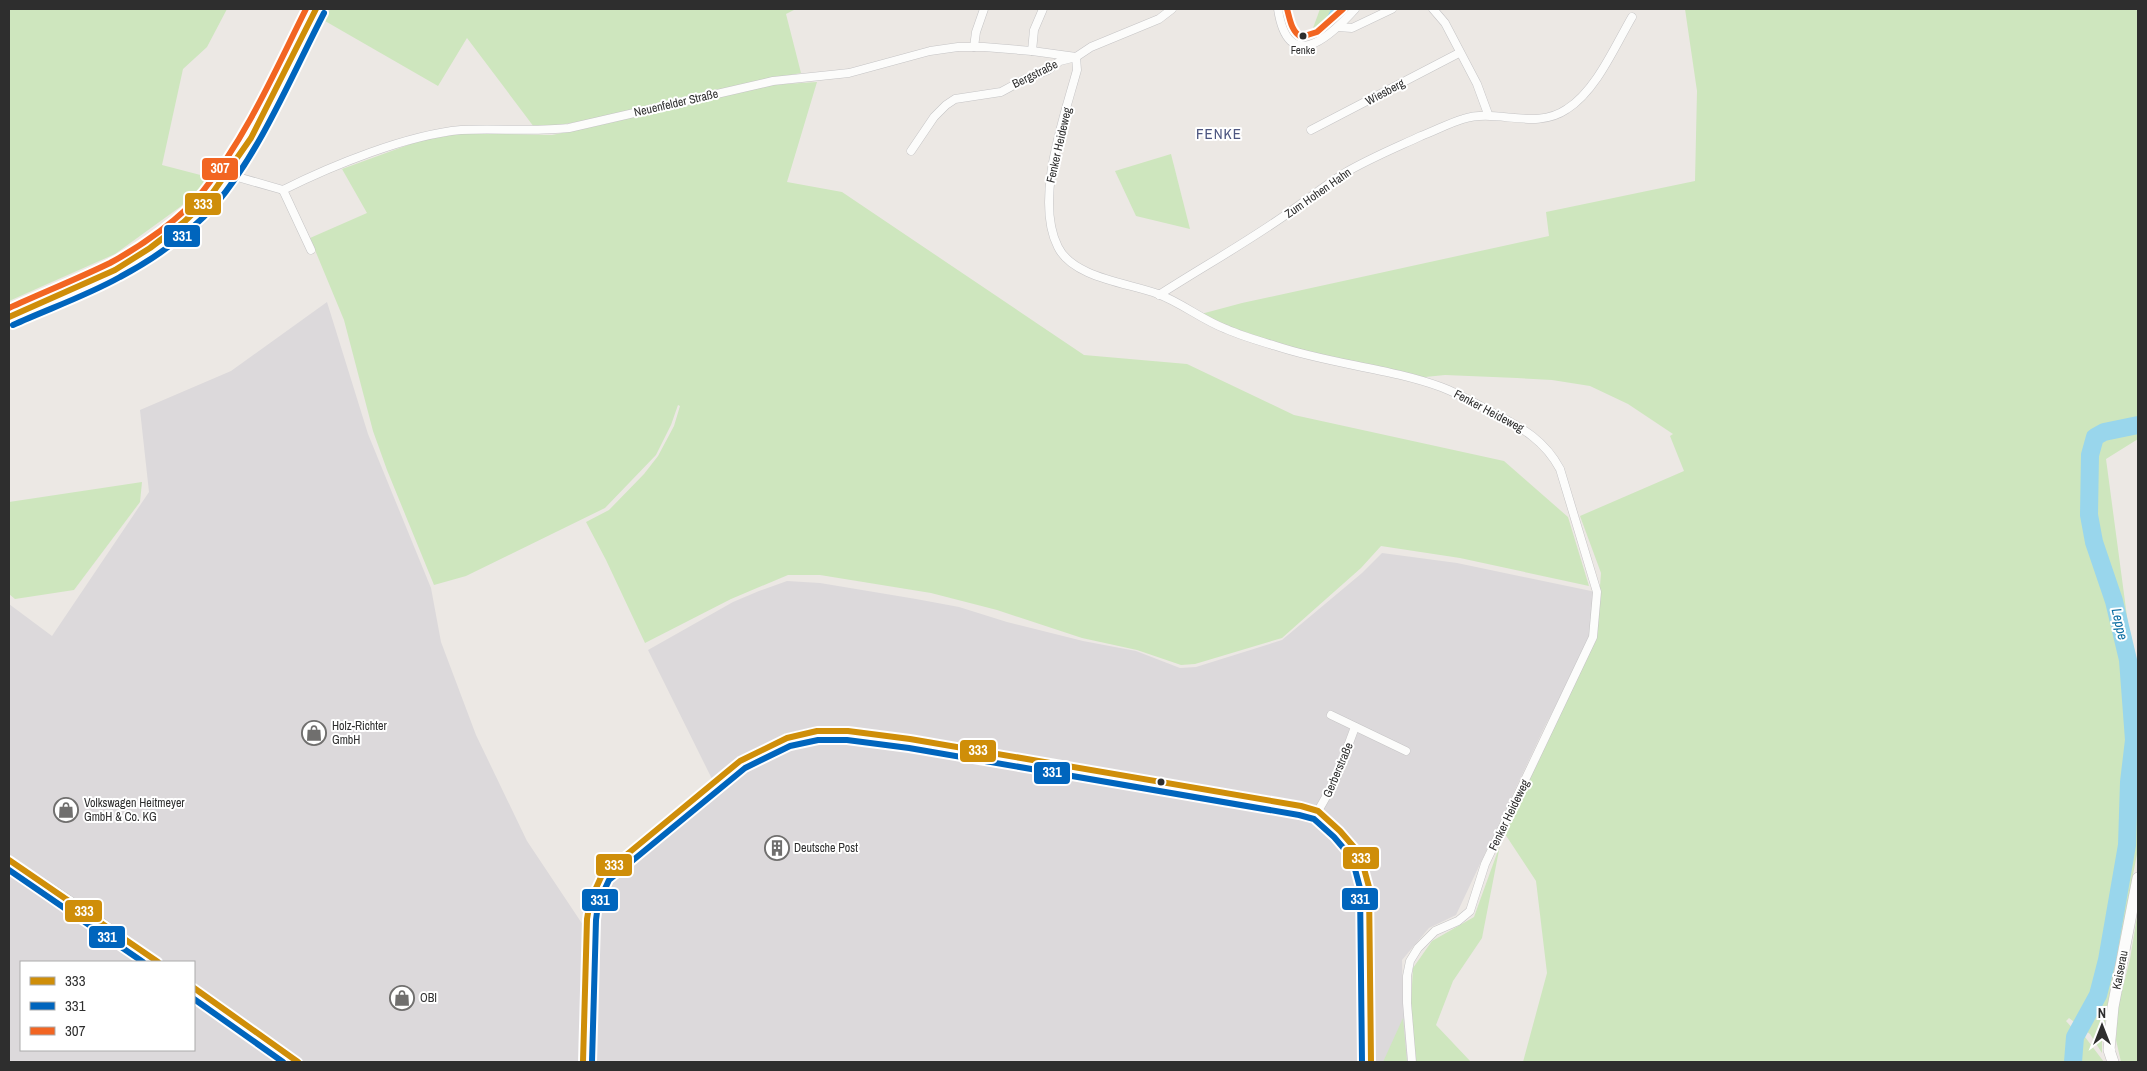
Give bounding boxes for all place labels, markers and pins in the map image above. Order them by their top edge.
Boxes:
marker: Fenke [1298,31,1308,41]
place label: Fenke [1291,43,1315,57]
place label: Holz-Richter GmbH [332,718,387,748]
shop icon: Holz-Richter GmbH [301,720,327,746]
unlabelled marker [1156,777,1166,787]
place label: Volkswagen Heitmeyer GmbH & Co. KG [84,795,185,825]
shop icon: Volkswagen Heitmeyer GmbH & Co. KG [53,797,79,823]
building icon: Deutsche Post [764,835,790,861]
place label: Deutsche Post [794,840,858,856]
shop icon: OBI [389,985,415,1011]
place label: OBI [420,990,437,1006]

